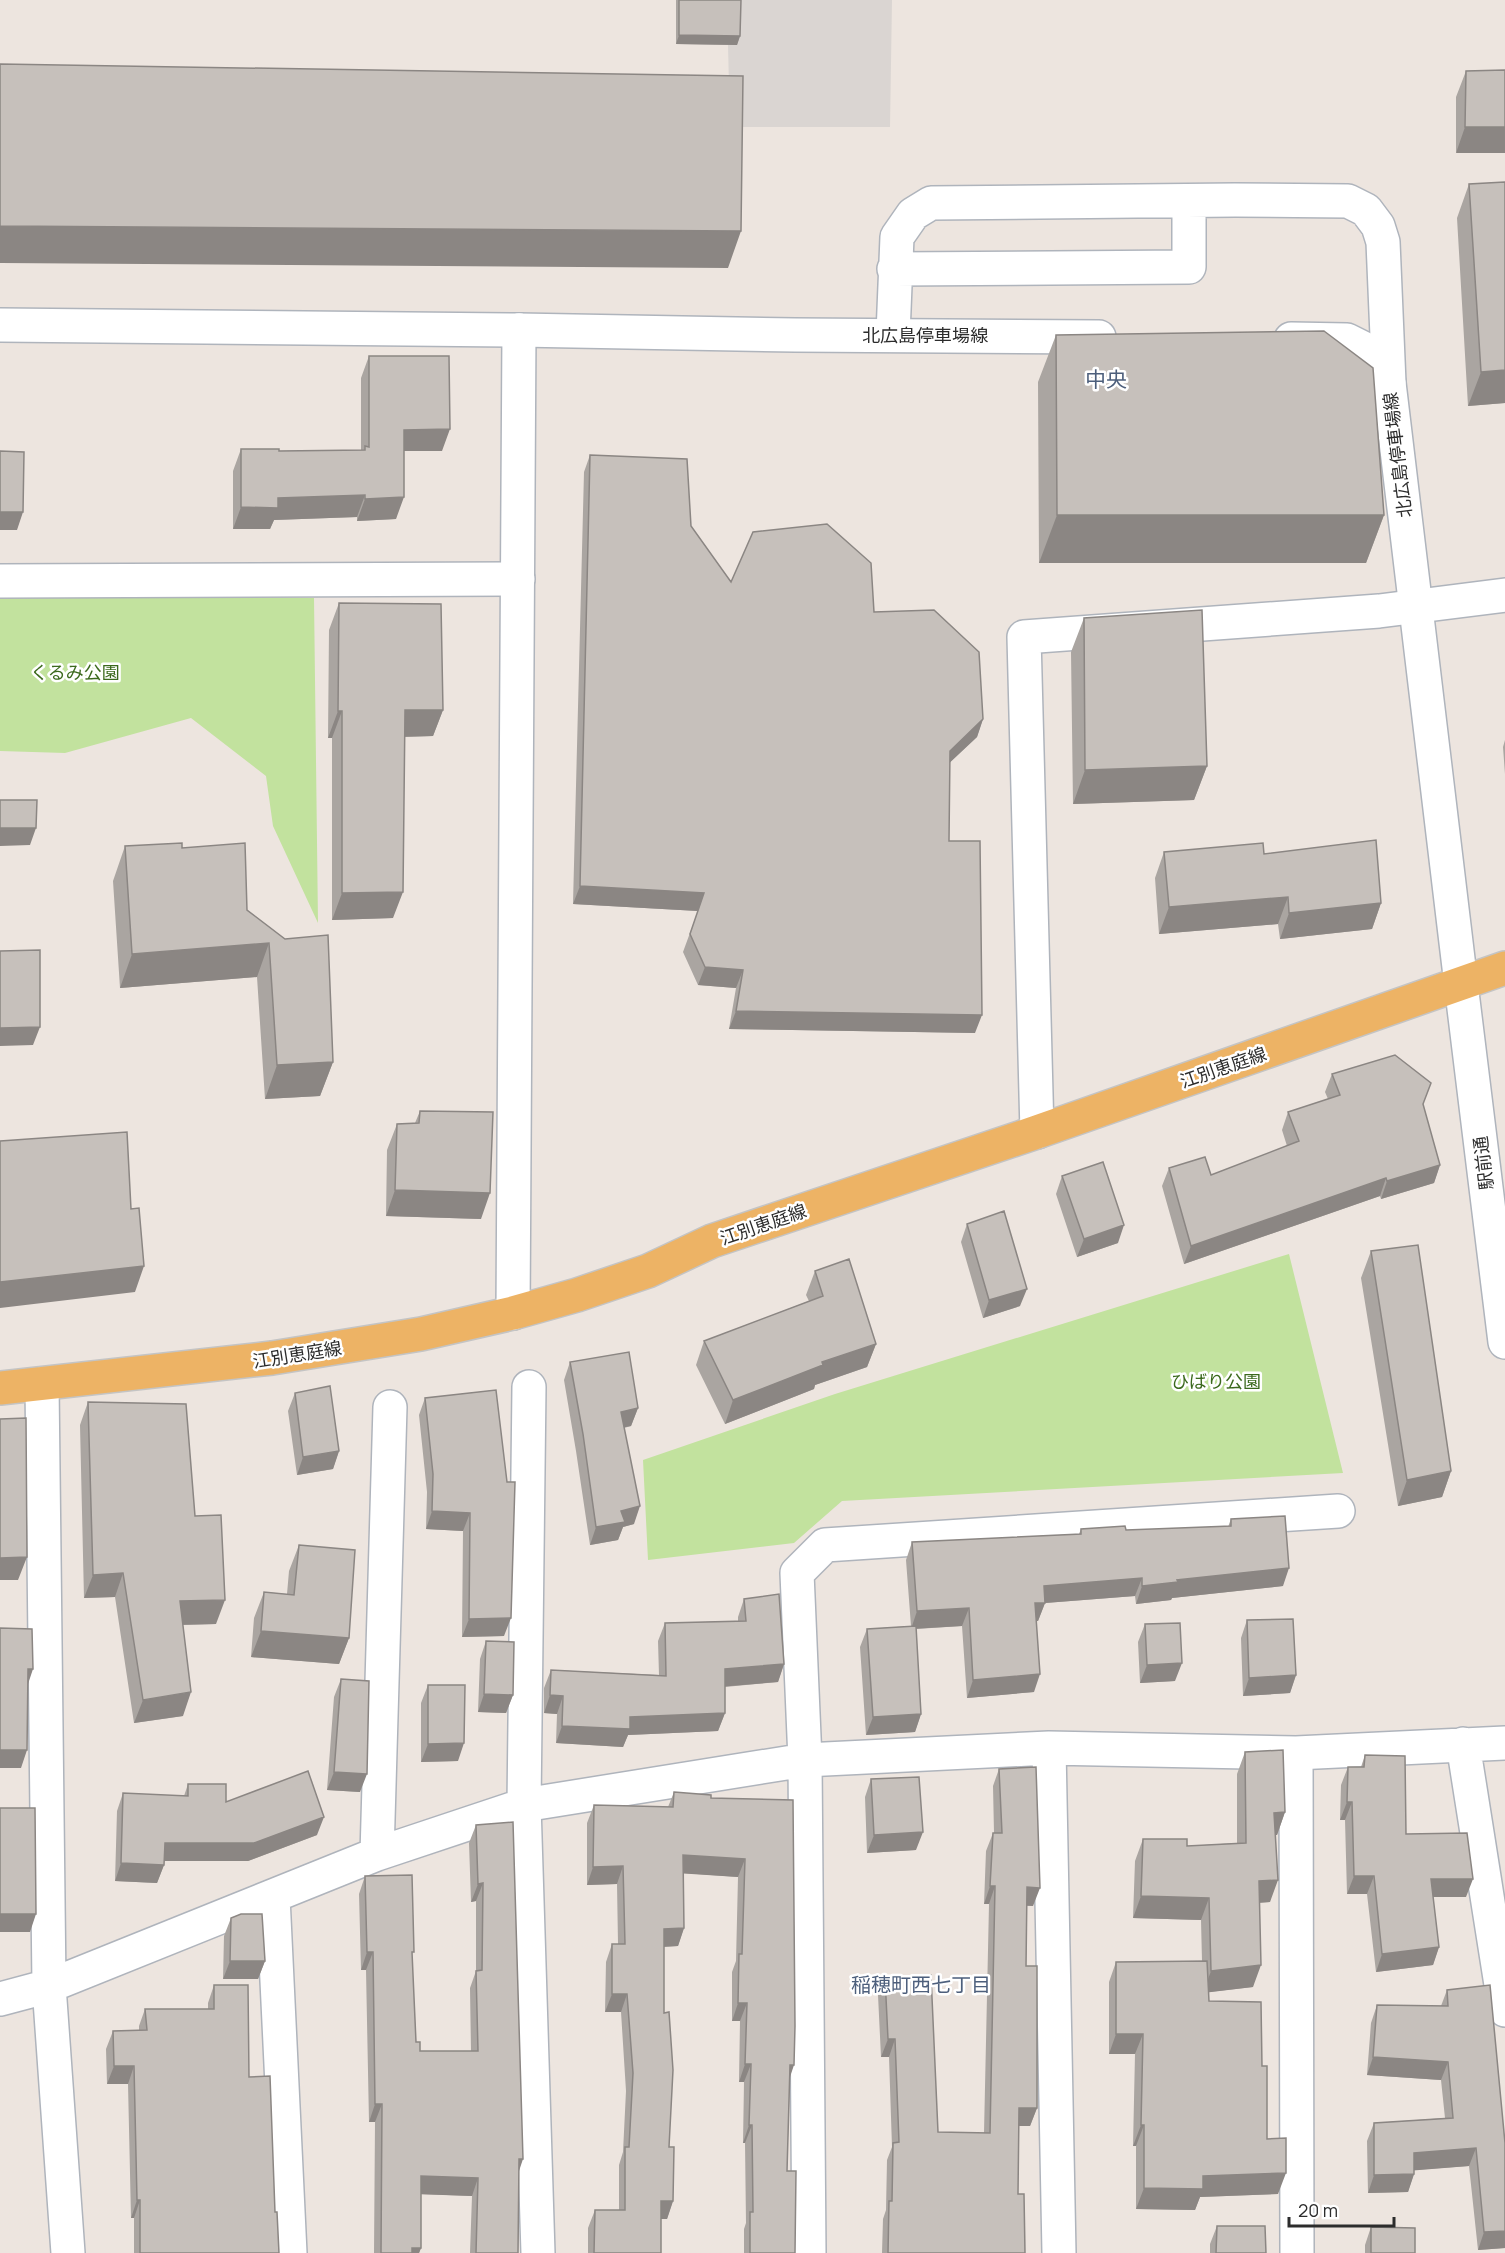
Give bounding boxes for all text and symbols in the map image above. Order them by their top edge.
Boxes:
street label: 北広島停車場線 [862,323,988,347]
district label: 中央 [1085,365,1127,393]
street label: 北広島停車場線 [1377,391,1417,519]
park label: くるみ公園 [30,660,120,684]
street label: 江別恵庭線 [1177,1041,1269,1093]
street label: 駅前通 [1468,1135,1498,1191]
street label: 江別恵庭線 [717,1198,809,1250]
street label: 江別恵庭線 [251,1335,343,1373]
park label: ひばり公園 [1171,1369,1261,1393]
district label: 稲穂町西七丁目 [851,1971,991,1998]
scale bar [1289,2190,1394,2228]
text: 20 m [1298,2198,1338,2222]

